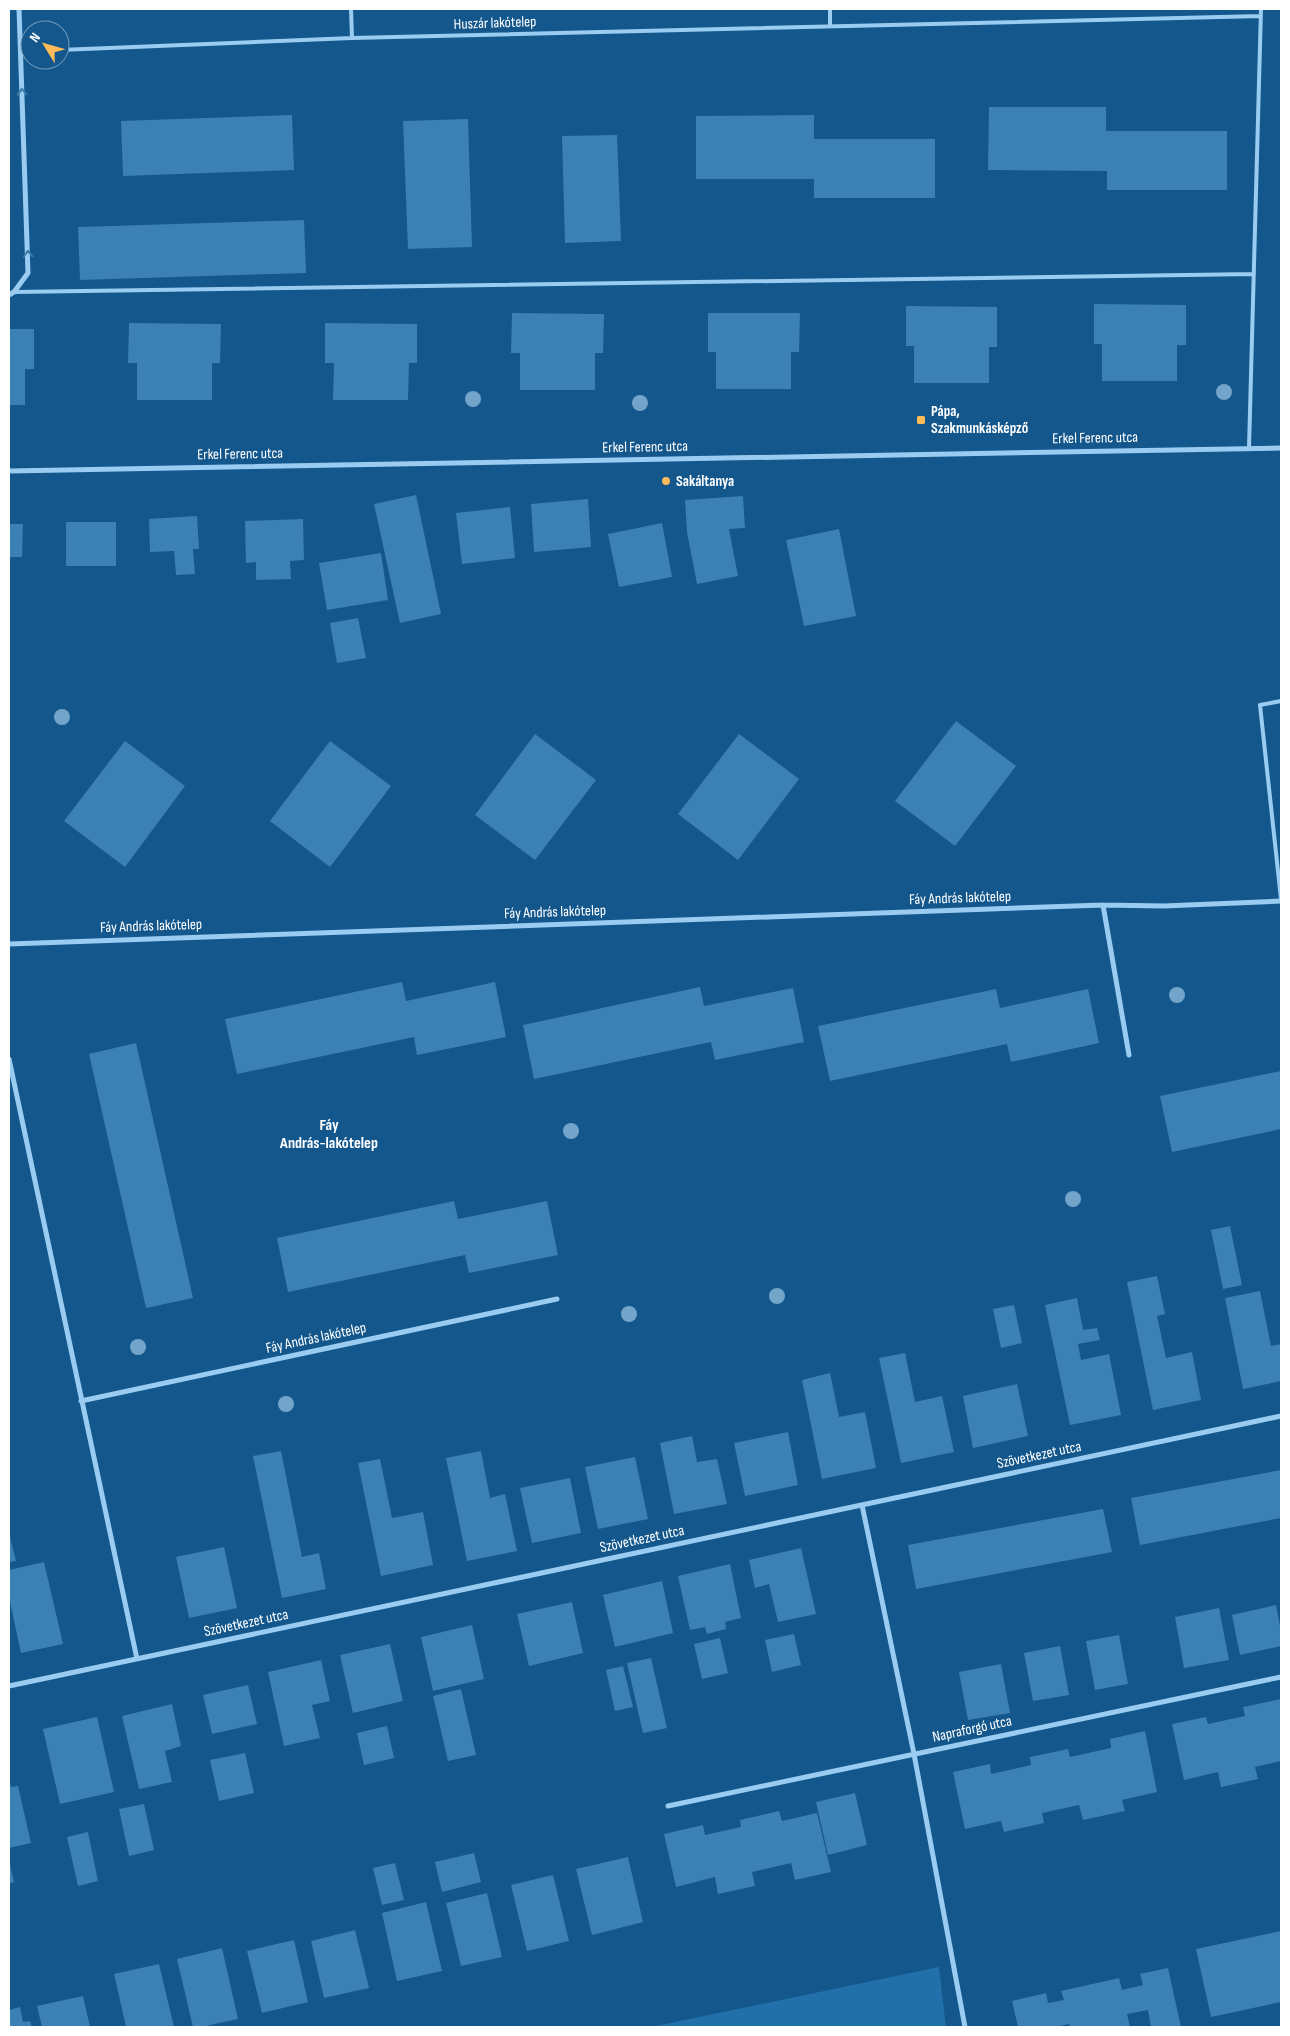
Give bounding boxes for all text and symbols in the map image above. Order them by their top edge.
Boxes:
street label: Huszár lakótelep [453,12,537,34]
north arrow [20,20,70,70]
text: N [26,29,44,46]
one-way arrow [17,87,27,95]
one-way arrow [23,250,33,258]
place label: Pápa, Szakmunkásképző [931,402,1028,438]
marker: Pápa, Szakmunkásképző [915,414,927,426]
street label: Erkel Ferenc utca [1052,428,1138,448]
street label: Erkel Ferenc utca [602,437,688,457]
street label: Erkel Ferenc utca [197,444,283,464]
place label: Sakáltanya [676,472,734,491]
marker: Sakáltanya [660,475,672,487]
street label: Fáy András lakótelep [909,887,1011,909]
street label: Fáy András lakótelep [504,901,606,923]
street label: Fáy András lakótelep [100,915,202,937]
district label: Fáy András-lakótelep [279,1116,378,1153]
street label: Fáy András lakótelep [264,1318,368,1358]
street label: Szövetkezet utca [995,1437,1083,1473]
street label: Szövetkezet utca [598,1521,686,1557]
street label: Szövetkezet utca [202,1605,290,1641]
street label: Napraforgó utca [931,1711,1014,1747]

